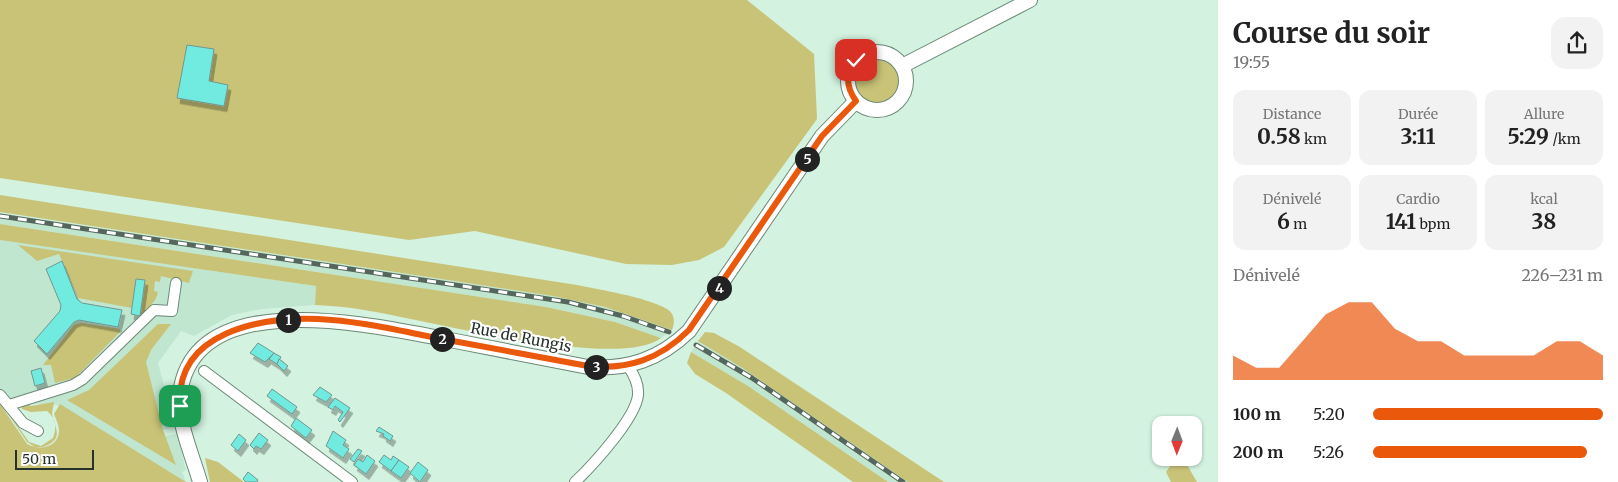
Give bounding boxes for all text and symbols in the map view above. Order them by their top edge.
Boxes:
text: Course du soir [1233,15,1430,51]
button: share [1551,17,1603,69]
pin [835,39,877,81]
icon: check [842,46,870,74]
text: 19:55 [1233,52,1270,72]
text: Distance [1263,105,1321,123]
text: Durée [1398,105,1438,123]
text: Allure [1524,105,1564,123]
text: 0.58 [1257,123,1301,150]
text: 3:11 [1401,123,1435,150]
text: 5:29 [1507,123,1549,150]
text: km [1301,130,1327,148]
text: /km [1549,130,1581,148]
pin: 5 [794,146,820,172]
text: 5 [803,150,812,168]
text: Dénivelé [1263,190,1321,208]
text: Cardio [1396,190,1440,208]
text: kcal [1530,190,1558,208]
text: 6 [1277,208,1290,235]
text: 141 [1386,208,1416,235]
text: 38 [1532,208,1556,235]
text: m [1290,215,1307,233]
text: bpm [1416,215,1450,233]
text: Dénivelé [1233,265,1300,285]
text: 226–231 m [1521,265,1603,285]
pin: 4 [706,276,732,300]
text: 4 [715,279,724,297]
pin: 1 [276,308,300,332]
text: 1 [285,311,292,329]
street label: Rue de Rungis [469,318,573,356]
pin: 2 [430,326,454,352]
text: 2 [438,330,447,348]
pin: 3 [584,354,608,380]
text: 3 [592,358,601,376]
pin [159,385,201,427]
icon: arrive [166,392,194,420]
text: 100 m [1233,404,1281,424]
text: 5:20 [1313,404,1345,424]
north arrow [1152,416,1202,466]
map controls [1152,416,1202,466]
text: 200 m [1233,442,1283,462]
text: 5:26 [1313,442,1344,462]
scale bar [15,447,94,470]
text: 50 m [22,450,56,468]

